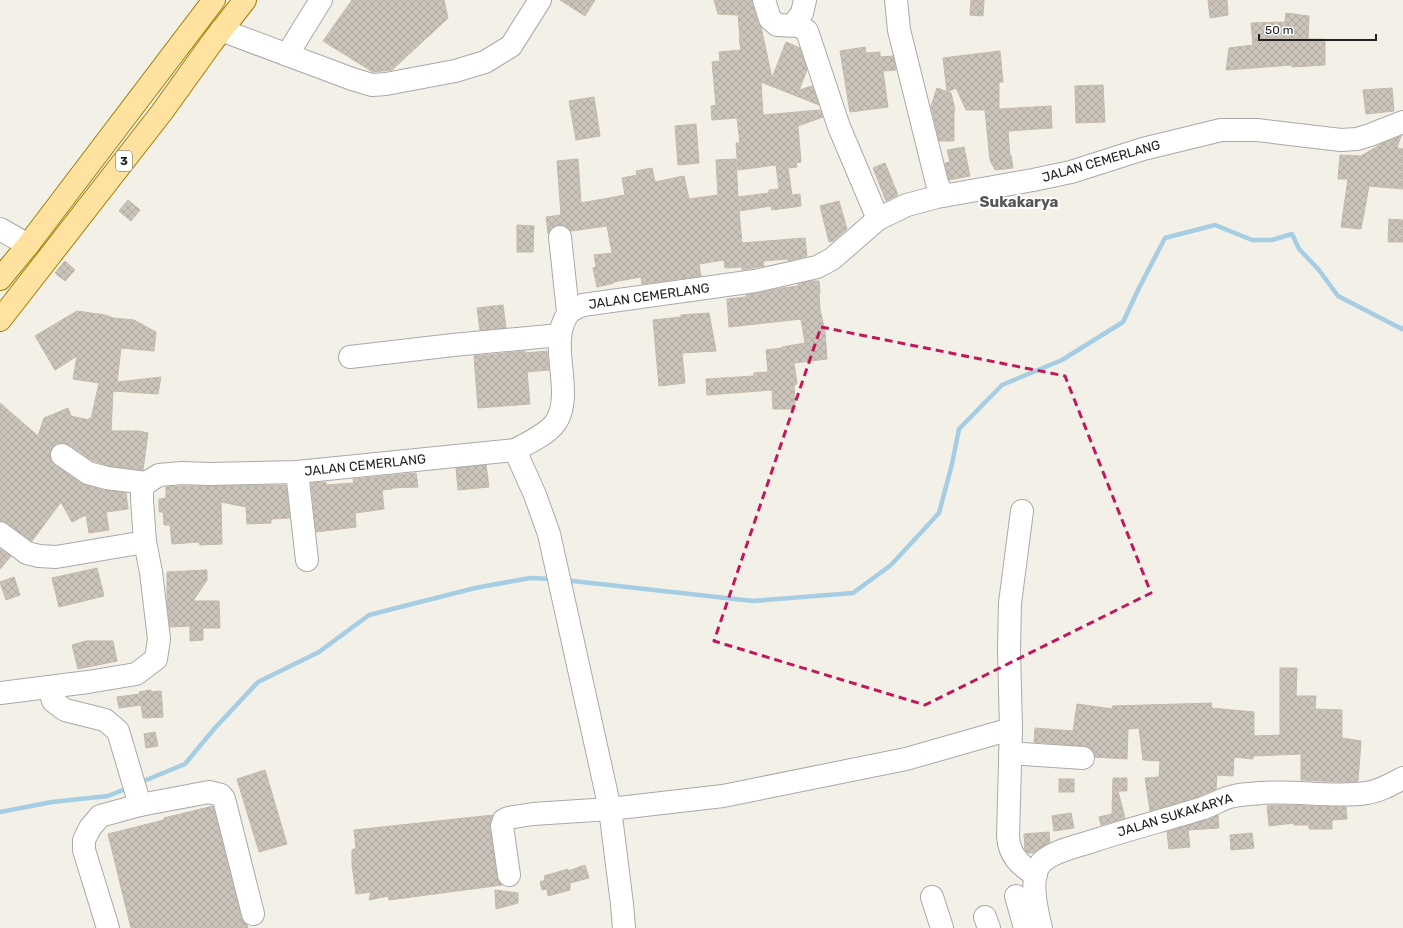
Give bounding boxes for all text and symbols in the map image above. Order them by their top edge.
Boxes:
scale bar [1259,16,1376,42]
text: 50 m [1265,23,1293,37]
street label: JALAN CEMERLANG [1040,137,1162,185]
road number: 3 [116,151,132,171]
district label: Sukakarya [980,193,1059,211]
street label: JALAN CEMERLANG [587,280,711,312]
street label: JALAN CEMERLANG [303,451,427,479]
street label: JALAN SUKAKARYA [1116,790,1235,840]

